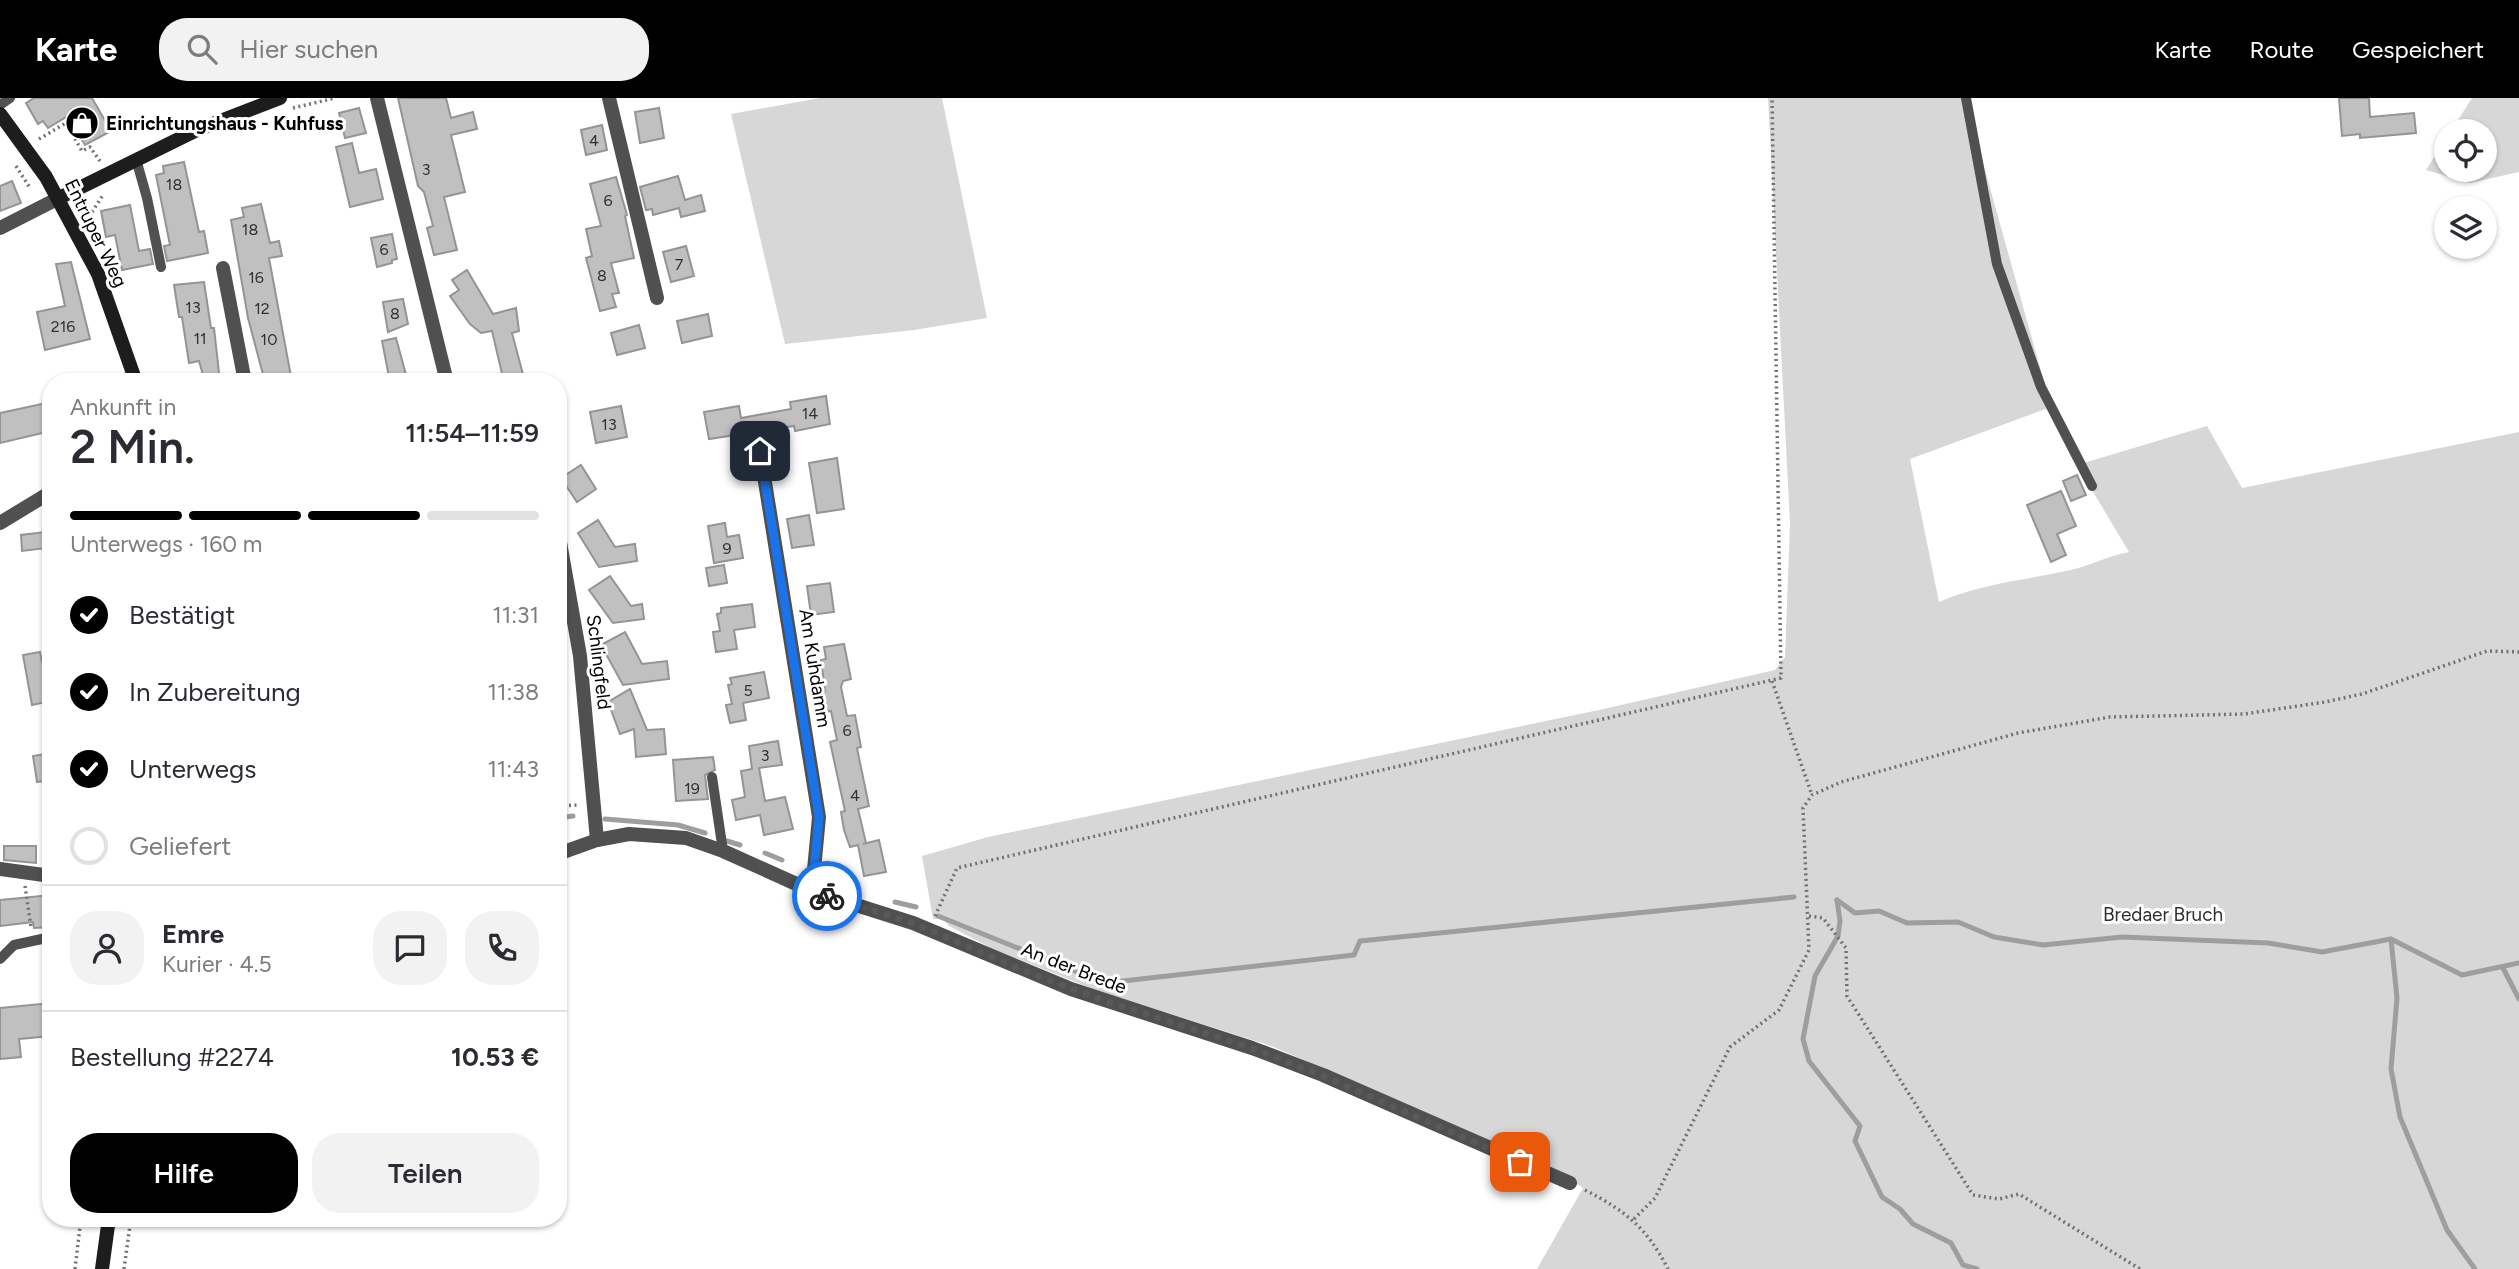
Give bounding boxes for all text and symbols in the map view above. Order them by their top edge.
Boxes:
search box [159,18,649,81]
text: Karte [35,30,117,69]
icon: search [183,30,221,68]
text: Hier suchen [239,33,378,65]
text: Karte [2155,35,2211,64]
text: Route [2249,35,2314,64]
text: Gespeichert [2352,35,2484,64]
shop icon: Einrichtungshaus - Kuhfuss [63,104,101,142]
place label: Einrichtungshaus - Kuhfuss [106,112,343,135]
map controls [2434,119,2497,259]
button: locate [2434,119,2497,182]
house number: 4 [589,131,599,150]
house number: 3 [422,160,430,179]
street label: Entruper Weg [60,175,132,291]
house number: 18 [166,175,182,194]
house number: 6 [603,191,613,210]
button: layers [2434,196,2497,259]
house number: 18 [242,220,258,239]
house number: 6 [379,240,389,259]
house number: 7 [675,255,684,274]
house number: 8 [597,266,607,285]
house number: 16 [248,268,264,287]
house number: 13 [185,298,201,317]
house number: 12 [254,299,270,318]
house number: 8 [390,304,400,323]
house number: 216 [51,317,75,336]
house number: 11 [193,329,207,348]
house number: 10 [261,330,277,349]
text: Ankunft in [70,393,176,421]
house number: 14 [802,404,818,423]
house number: 13 [601,415,617,434]
text: 11:54–11:59 [405,417,539,449]
text: 2 Min. [70,419,195,475]
pin [730,421,790,481]
icon: home [741,432,779,470]
text: Unterwegs · 160 m [70,530,262,558]
house number: 9 [722,539,732,558]
icon: check [70,596,108,634]
text: Bestätigt [129,599,235,631]
text: 11:31 [492,601,539,629]
street label: Am Kuhdamm [794,607,836,729]
street label: Schlingfeld [582,613,616,711]
icon: check [70,673,108,711]
text: In Zubereitung [129,676,301,708]
text: 11:38 [488,678,539,706]
house number: 5 [743,681,753,700]
house number: 6 [842,721,852,740]
house number: 3 [761,746,769,765]
icon: check [70,750,108,788]
text: Unterwegs [129,753,256,785]
text: 11:43 [487,755,539,783]
house number: 19 [684,779,700,798]
house number: 4 [850,786,860,805]
text: Geliefert [129,830,231,862]
courier [792,861,862,931]
icon: bike [808,877,846,915]
park label: Bredaer Bruch [2103,903,2223,926]
button: person [70,911,144,985]
button: chat [373,911,447,985]
button: phone [465,911,539,985]
text: Emre [162,918,224,950]
street label: An der Brede [1018,937,1130,999]
text: Kurier · 4.5 [162,950,272,978]
text: Bestellung #2274 [70,1041,274,1073]
text: 10.53 € [451,1041,539,1073]
pin [1490,1132,1550,1192]
button: Hilfe [70,1133,298,1213]
button: Teilen [312,1133,539,1213]
icon: bag [1501,1143,1539,1181]

